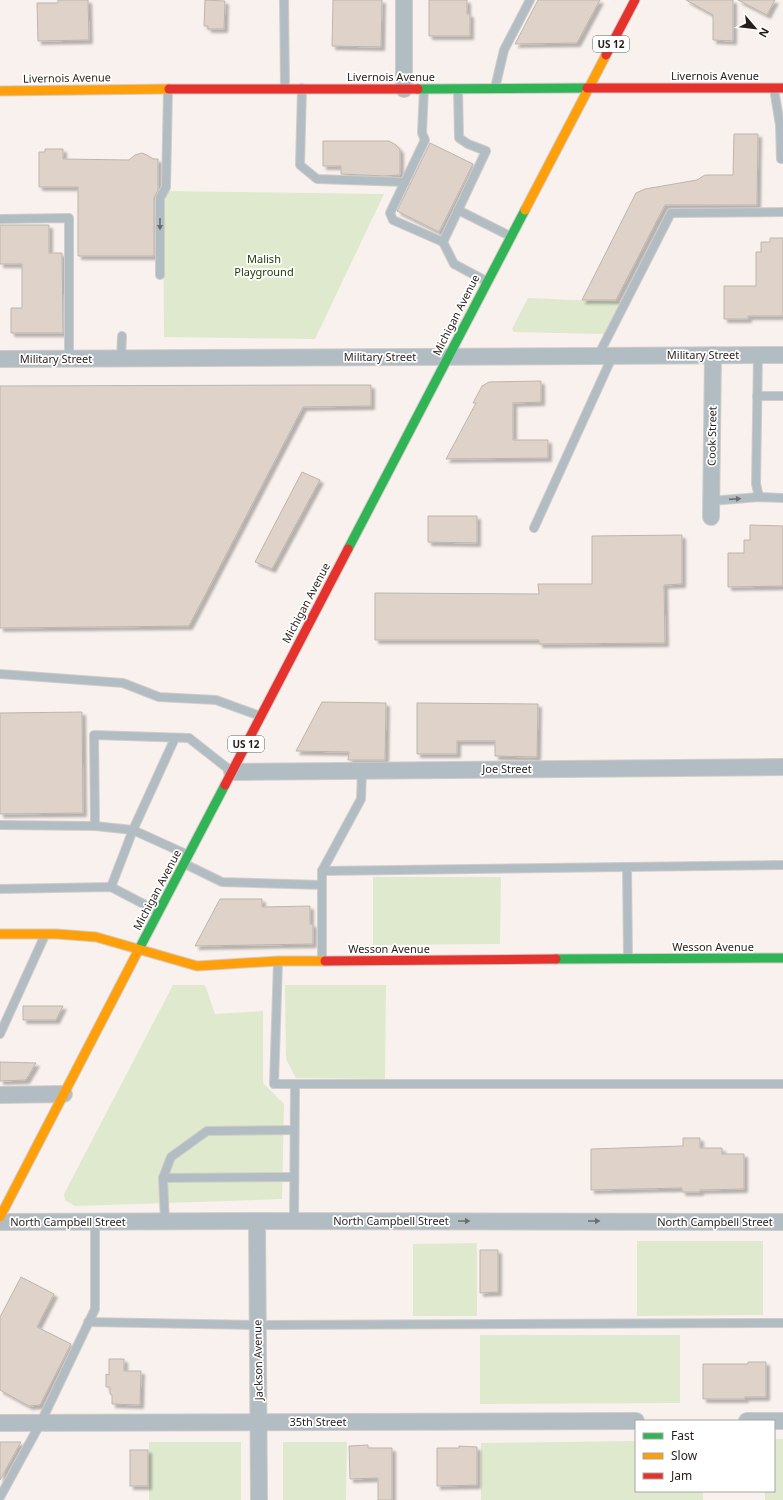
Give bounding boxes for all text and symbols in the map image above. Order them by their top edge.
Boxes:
north arrow [735,8,775,48]
text: N [756,25,773,40]
road number: US 12 [593,36,629,52]
street label: Livernois Avenue [671,68,759,83]
street label: Livernois Avenue [23,69,111,86]
street label: Livernois Avenue [347,69,435,84]
one-way arrow [157,218,163,231]
park label: Malish Playground [234,251,294,279]
street label: Michigan Avenue [429,272,482,358]
street label: Military Street [667,347,739,362]
street label: Military Street [344,349,416,364]
street label: Military Street [20,351,92,366]
street label: Cook Street [703,406,720,466]
one-way arrow [729,495,741,502]
street label: Michigan Avenue [278,560,333,646]
road number: US 12 [228,736,264,752]
street label: Joe Street [481,761,532,776]
street label: Michigan Avenue [129,847,184,933]
street label: Wesson Avenue [672,939,754,954]
street label: Wesson Avenue [348,941,430,956]
street label: North Campbell Street [333,1213,449,1228]
street label: North Campbell Street [10,1214,126,1229]
street label: North Campbell Street [657,1214,773,1229]
one-way arrow [458,1218,471,1224]
one-way arrow [588,1218,601,1224]
street label: Jackson Avenue [249,1320,266,1401]
street label: 35th Street [290,1414,346,1429]
legend [635,1420,775,1492]
text: Fast [671,1427,695,1444]
text: Slow [671,1447,698,1464]
text: Jam [670,1467,692,1484]

